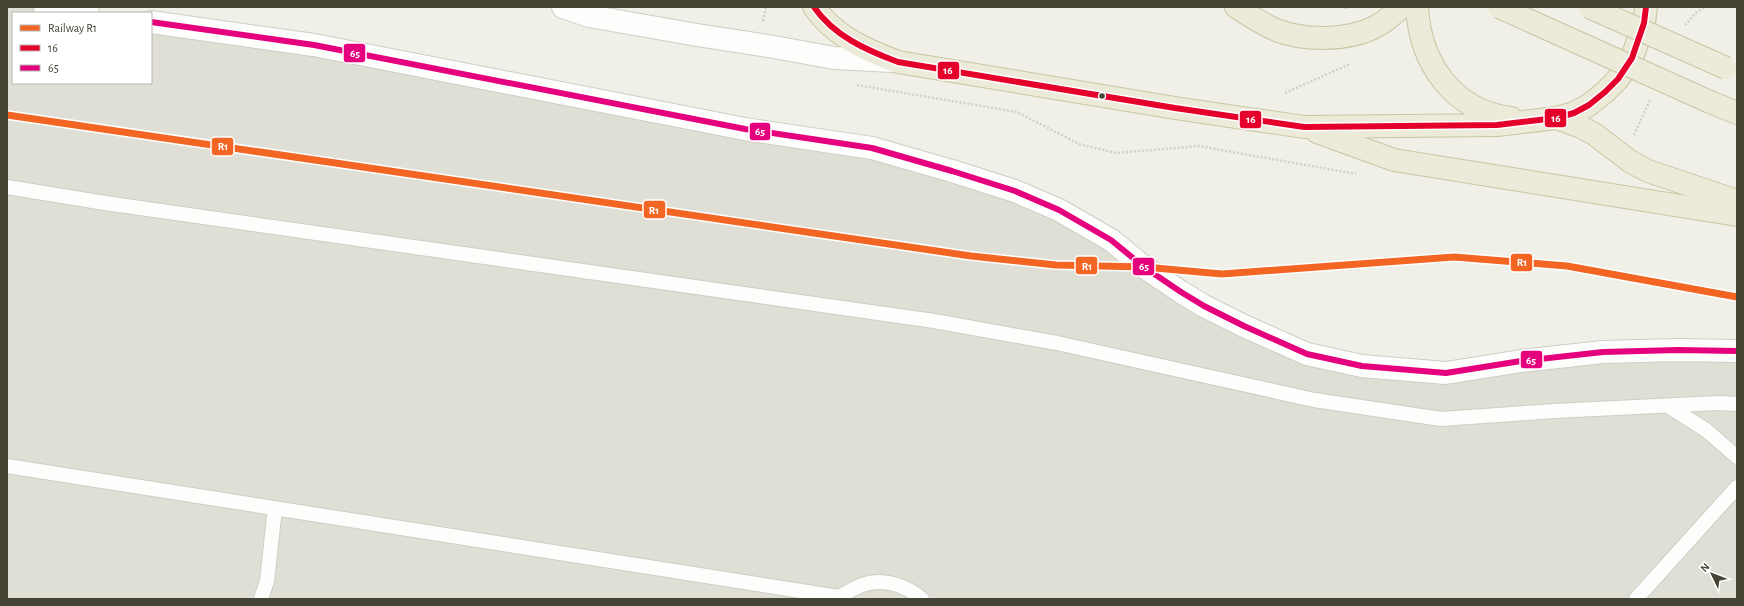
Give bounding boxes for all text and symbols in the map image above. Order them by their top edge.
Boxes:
legend [12,12,152,84]
text: Railway R1 [48,22,97,35]
text: 16 [48,42,58,54]
line badge: 65 [343,43,366,63]
text: 65 [350,48,360,59]
line badge: 16 [937,61,960,80]
text: 65 [48,62,59,74]
text: 16 [943,65,953,76]
unlabelled marker [1097,91,1107,101]
line badge: 16 [1544,108,1567,128]
line badge: 16 [1239,110,1262,129]
text: 16 [1551,113,1561,124]
text: 16 [1246,114,1256,125]
line badge: 65 [749,122,771,141]
text: 65 [755,126,765,137]
line badge: R1 [211,137,234,156]
text: R1 [218,141,228,152]
line badge: R1 [643,200,666,219]
text: R1 [649,205,659,216]
line badge: R1 [1510,253,1533,272]
line badge: R1 [1075,256,1098,275]
line badge: 65 [1132,257,1155,276]
text: R1 [1517,257,1527,268]
text: R1 [1082,261,1092,272]
text: 65 [1139,261,1149,272]
line badge: 65 [1520,350,1543,369]
text: 65 [1526,355,1536,366]
north arrow [1692,554,1732,594]
text: N [1698,561,1712,574]

